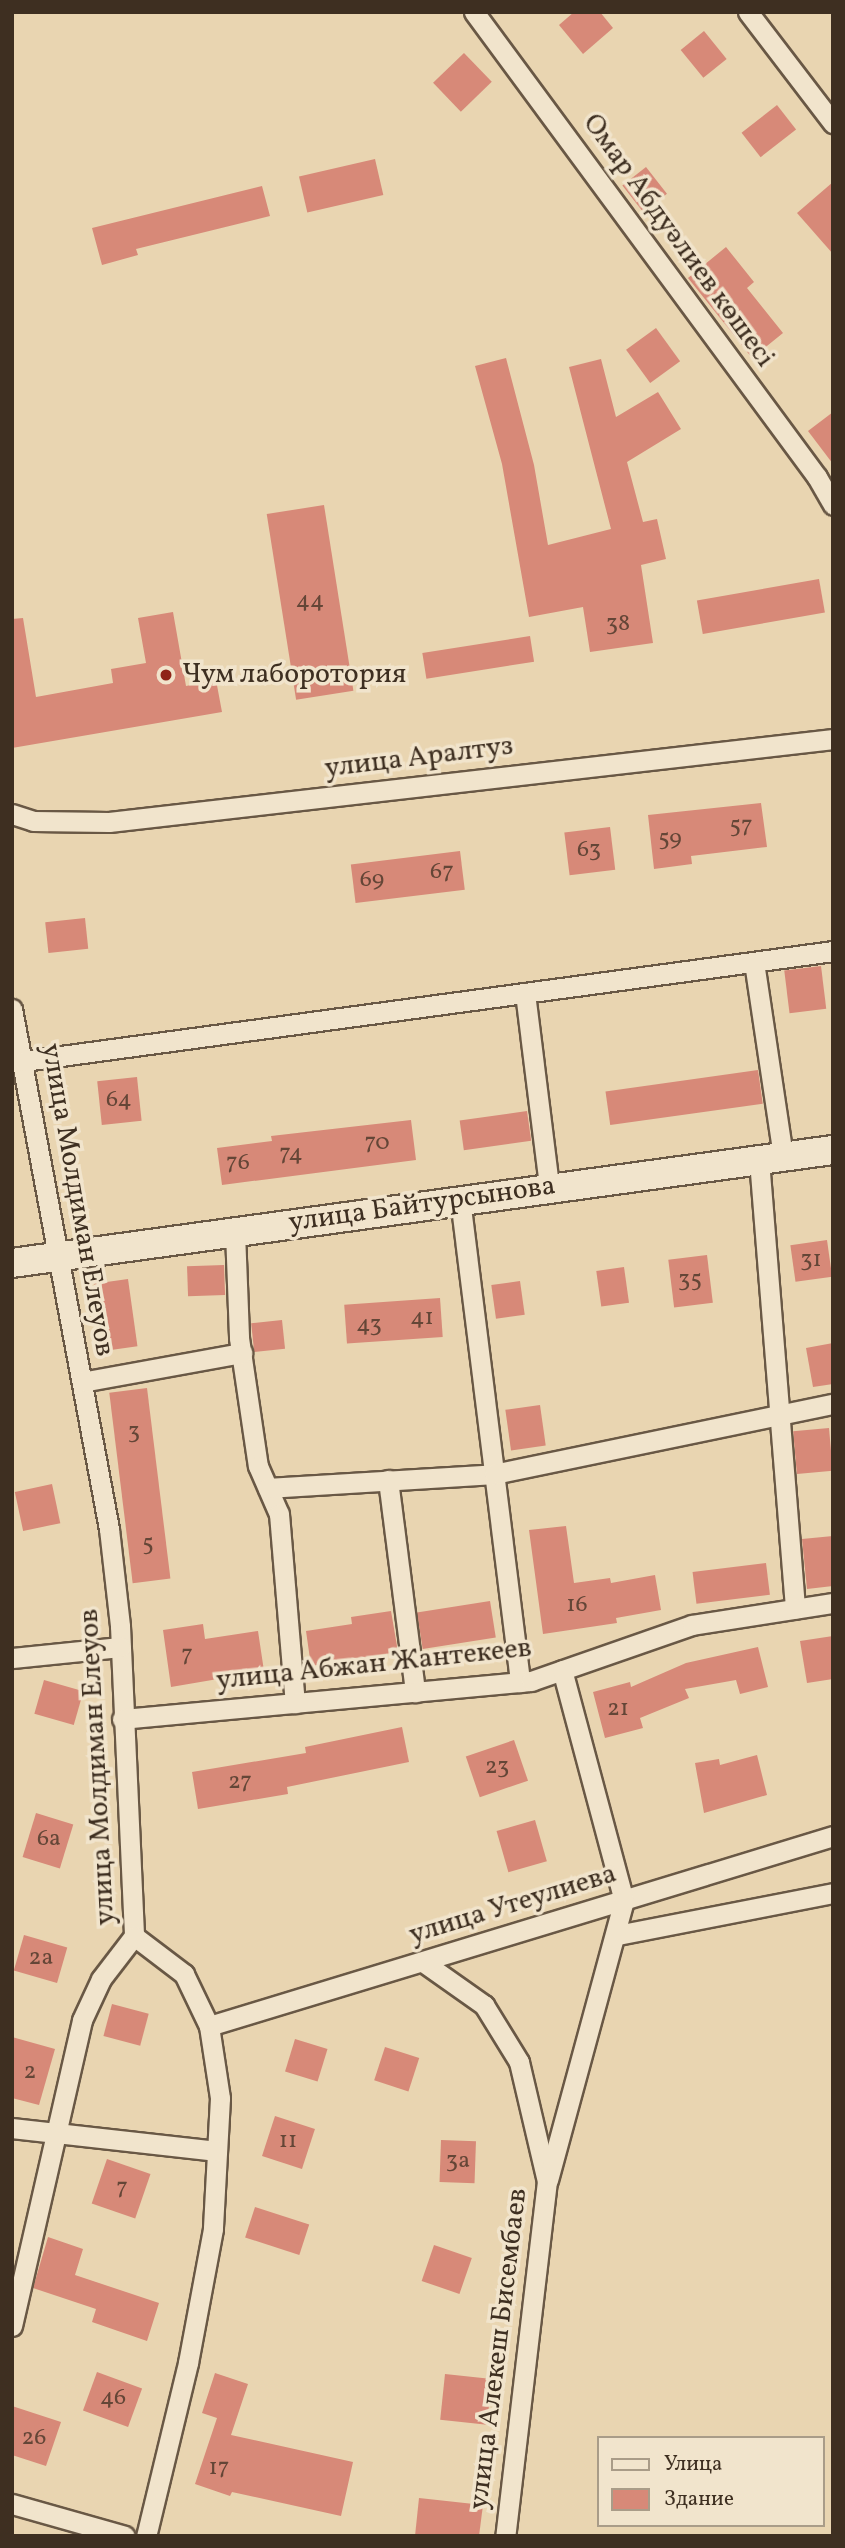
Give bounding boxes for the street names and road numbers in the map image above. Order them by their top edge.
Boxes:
street label: Омар Абдуәлиев көшесі [575,108,781,374]
street label: улица Аралтуз [323,730,515,786]
street label: улица Молдиман Елеуов [33,1041,121,1359]
street label: улица Байтурсынова [286,1170,558,1240]
street label: улица Молдиман Елеуов [73,1608,123,1926]
street label: улица Абжан Жантекеев [215,1632,533,1698]
street label: улица Утеулиева [405,1858,621,1952]
street label: улица Алекеш Бисембаев [463,2186,535,2512]

